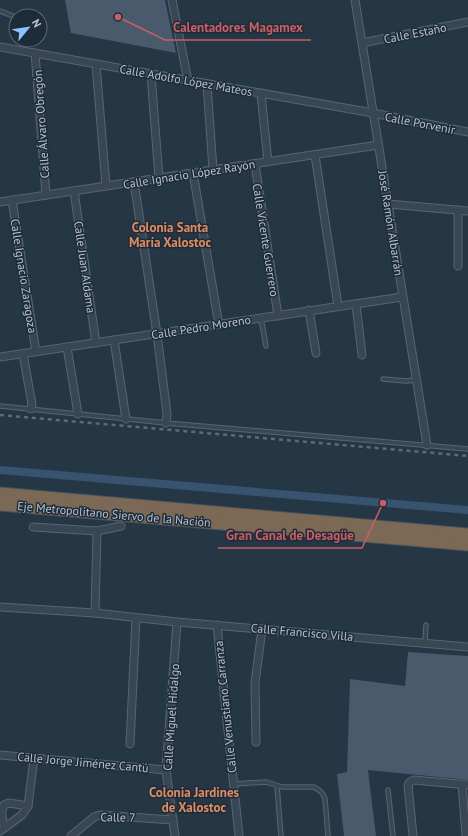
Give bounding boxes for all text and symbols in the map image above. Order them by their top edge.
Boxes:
north arrow [8,8,48,48]
callout: Calentadores Magamex [165,15,311,40]
text: N [29,17,45,30]
text: Calentadores Magamex [173,19,303,36]
street label: Calle Estaño [382,20,448,46]
street label: Calle Adolfo López Mateos [118,61,254,99]
street label: Calle Álvaro Obregón [30,69,52,179]
street label: Calle Porvenir [384,109,456,137]
street label: Calle Ignacio López Rayón [122,156,256,192]
street label: José Ramón Albarrán [375,168,407,277]
street label: Calle Vicente Guerrero [250,182,282,298]
street label: Calle Ignacio Zaragoza [8,218,40,334]
district label: Colonia Santa María Xalostoc [129,219,211,251]
street label: Calle Juan Aldama [71,220,99,314]
street label: Calle Pedro Moreno [150,312,252,342]
street label: Eje Metropolitano Siervo de la Nación [17,498,211,530]
callout: Gran Canal de Desagüe [218,523,362,548]
text: Gran Canal de Desagüe [226,527,354,544]
street label: Calle Francisco Villa [250,620,354,644]
street label: Calle Venustiano Carranza [211,640,239,774]
street label: Calle Miguel Hidalgo [160,663,182,771]
street label: Calle Jorge Jiménez Cantú [17,749,149,775]
district label: Colonia Jardines de Xalostoc [149,784,239,816]
street label: Calle 7 [100,809,136,825]

